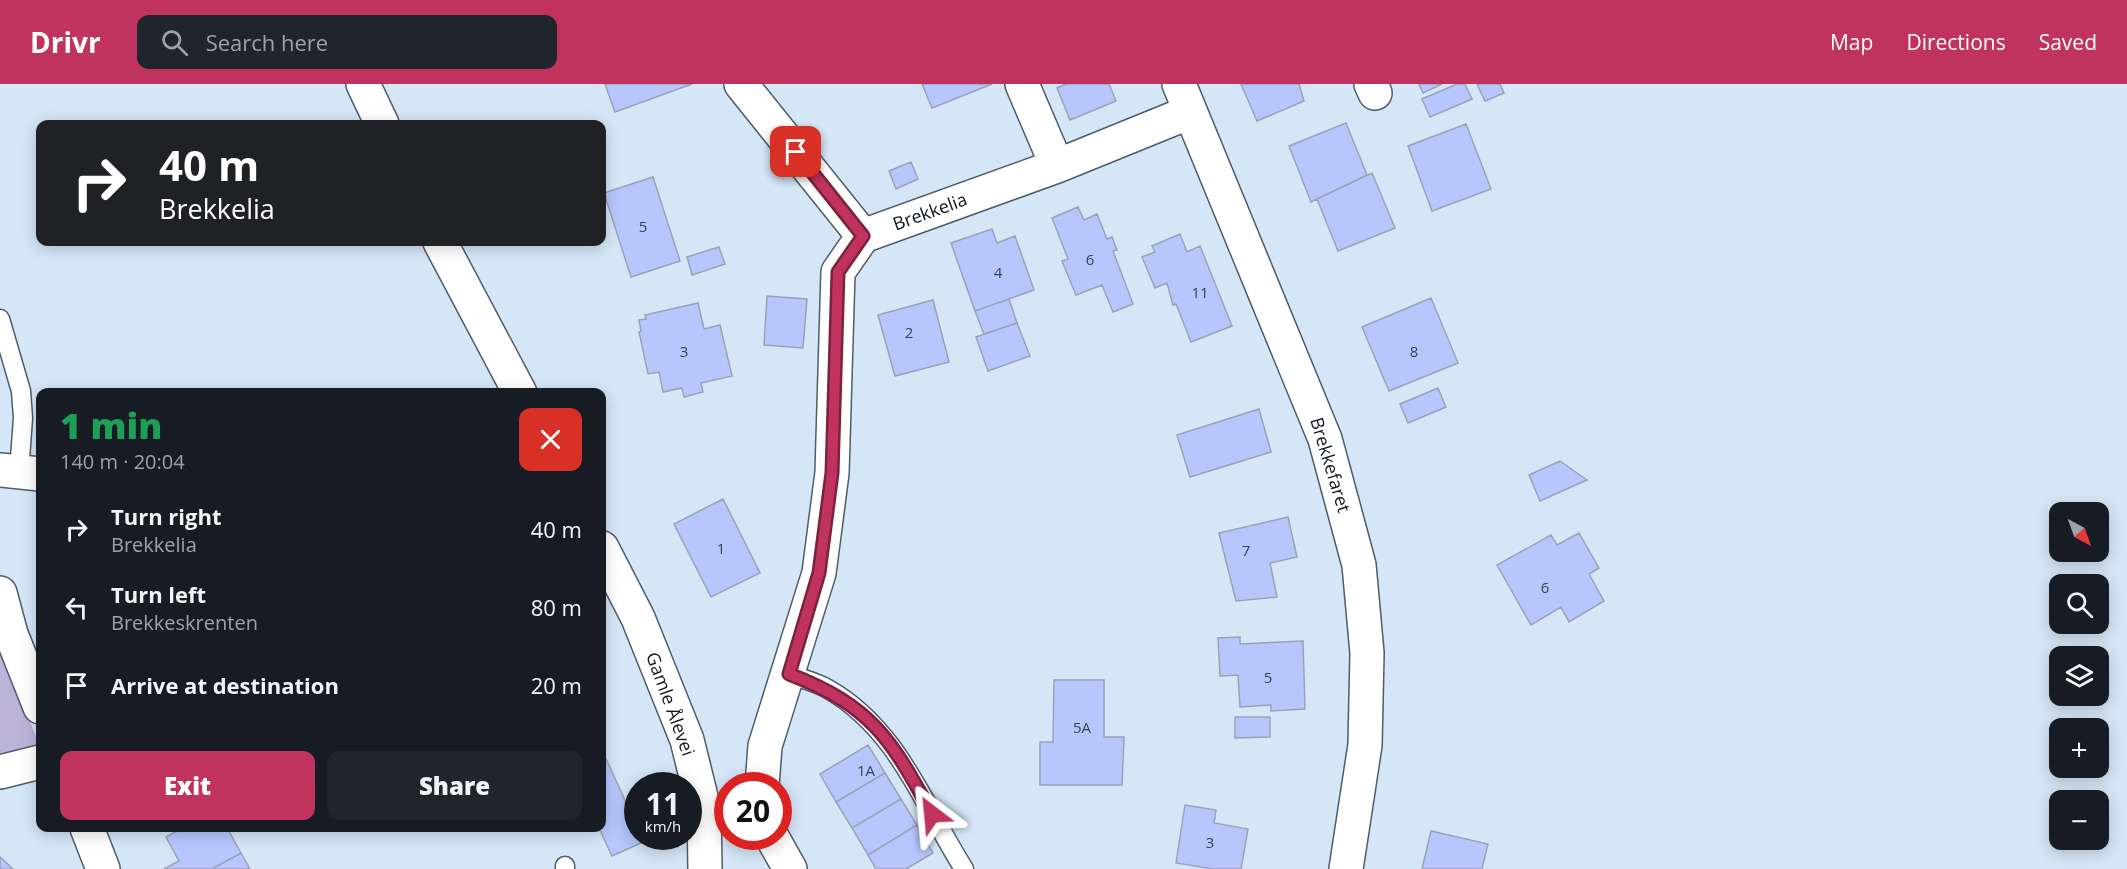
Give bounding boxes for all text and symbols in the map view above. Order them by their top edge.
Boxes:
search box [137,15,557,69]
text: Drivr [30,23,101,61]
icon: search [158,26,191,59]
text: Search here [206,27,328,57]
text: Map [1830,28,1873,56]
text: Directions [1906,28,2006,56]
text: Saved [2039,28,2097,56]
pin [770,126,821,177]
icon: arrive [779,135,812,168]
text: 40 m [159,136,259,193]
icon: right [60,144,138,222]
street label: Brekkelia [889,187,970,236]
text: Brekkelia [159,190,275,227]
house number: 5 [639,216,647,236]
house number: 6 [1086,249,1094,269]
house number: 4 [994,262,1003,282]
house number: 11 [1191,282,1209,302]
house number: 2 [905,322,913,342]
house number: 3 [680,341,688,361]
house number: 8 [1410,341,1418,361]
text: 1 min [60,401,162,450]
button: close [519,408,582,471]
street label: Brekkefaret [1305,414,1357,515]
text: 140 m · 20:04 [60,448,185,475]
text: Turn right [111,501,222,531]
north arrow [2049,502,2109,562]
map controls [2049,502,2109,850]
icon: right [60,513,93,546]
text: 40 m [531,514,582,544]
text: Brekkelia [111,531,197,558]
house number: 1 [717,538,725,558]
house number: 7 [1242,540,1250,560]
button: search [2049,574,2109,634]
house number: 6 [1541,577,1549,597]
text: Turn left [111,579,206,609]
icon: left [60,591,93,624]
text: 80 m [531,592,582,622]
text: Brekkeskrenten [111,609,258,636]
button: layers [2049,646,2109,706]
street label: Gamle Ålevei [641,648,701,759]
house number: 5 [1264,667,1272,687]
icon: arrive [60,669,93,702]
text: Arrive at destination [111,670,339,700]
text: 20 m [531,670,582,700]
house number: 5A [1073,717,1092,737]
button: + [2049,718,2109,778]
button: Exit [60,751,315,820]
button: Share [327,751,582,820]
house number: 1A [857,760,876,780]
speed limit sign: 20 [714,772,792,850]
position arrow [900,782,964,846]
text: 11 [646,783,680,824]
button: − [2049,790,2109,850]
text: km/h [645,816,681,836]
house number: 3 [1206,832,1214,852]

